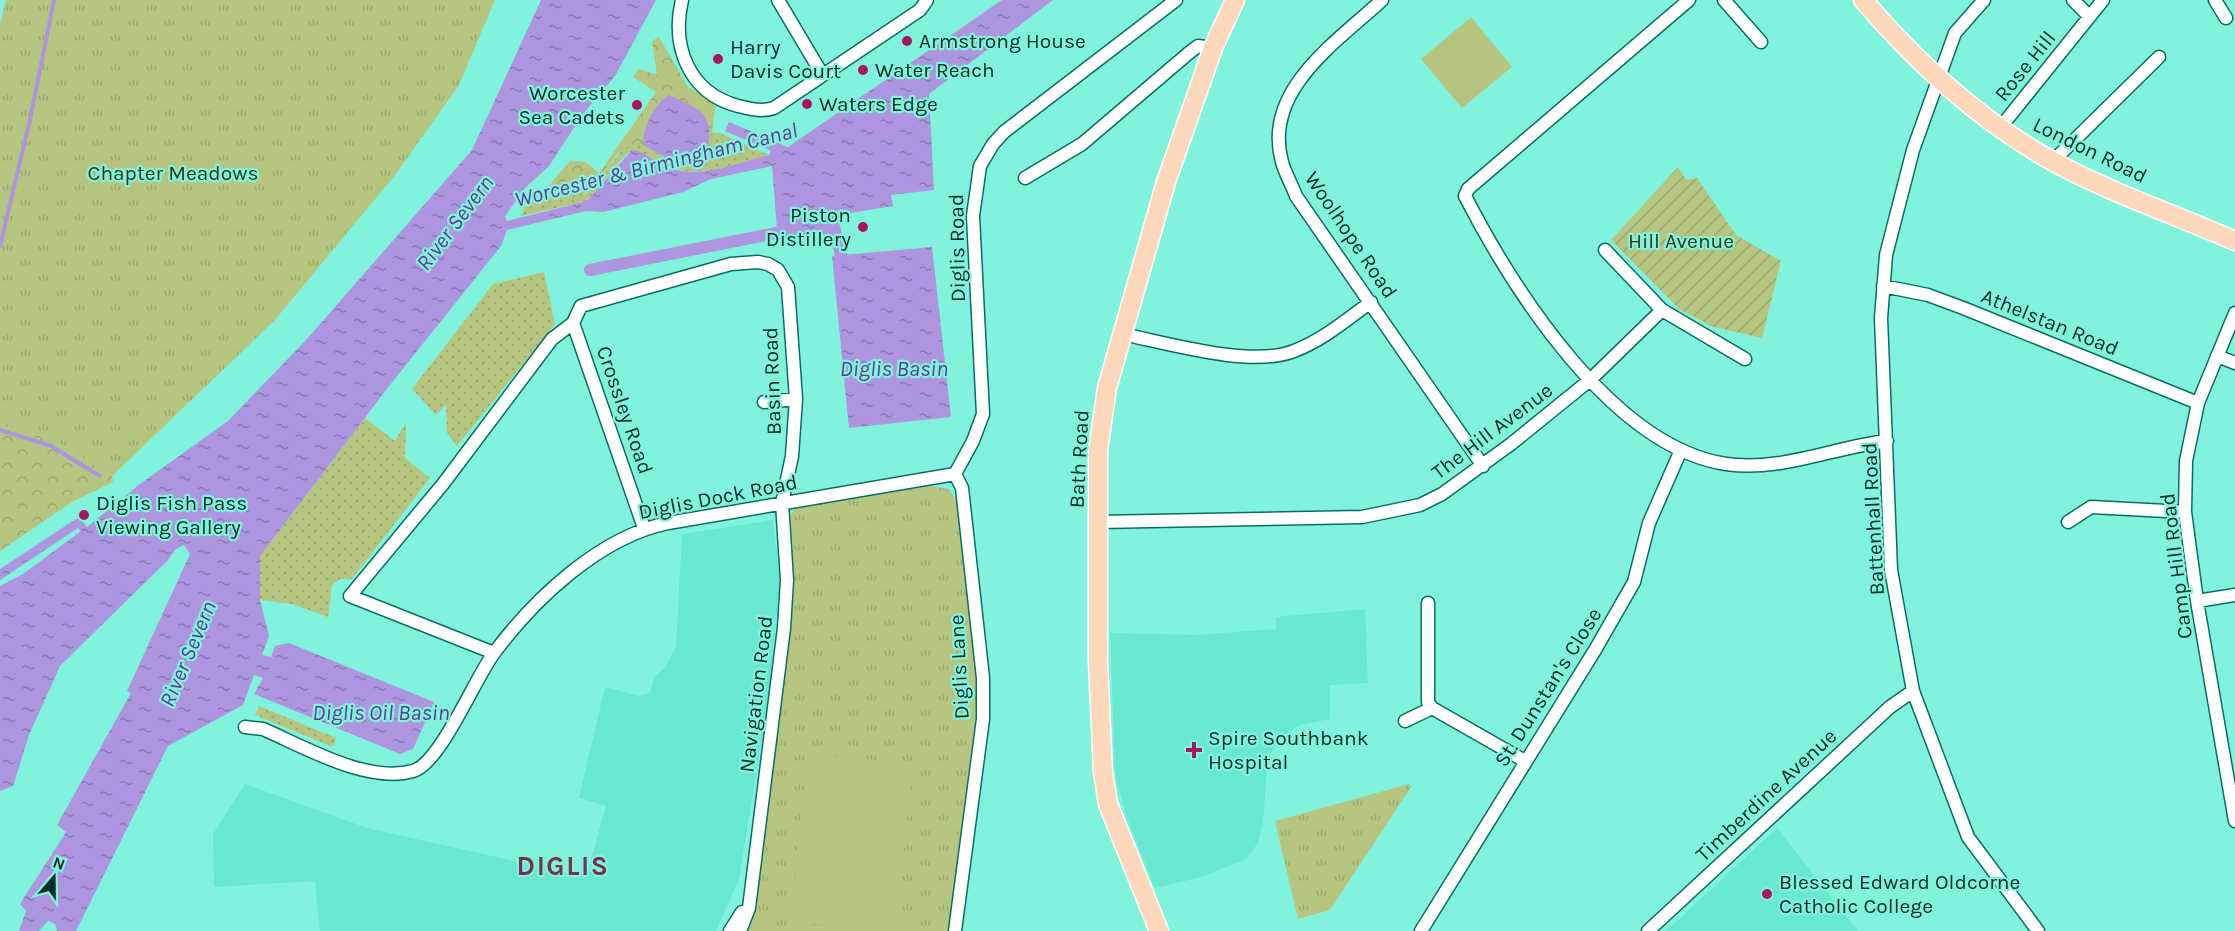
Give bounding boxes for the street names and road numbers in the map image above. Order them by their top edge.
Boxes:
street label: Rose Hill [1989,26,2061,106]
street label: London Road [2029,112,2151,188]
street label: Woolhope Road [1300,167,1402,303]
street label: Diglis Road [944,194,970,302]
street label: Athelstan Road [1978,284,2122,360]
street label: Basin Road [758,327,786,435]
street label: Crossley Road [592,343,658,477]
street label: The Hill Avenue [1427,378,1557,484]
street label: Bath Road [1064,409,1094,509]
street label: Battenhall Road [1857,442,1889,596]
street label: Diglis Dock Road [636,470,800,524]
street label: Camp Hill Road [2155,492,2197,640]
street label: St. Dunstan's Close [1489,603,1607,771]
street label: Navigation Road [734,614,778,774]
street label: Diglis Lane [944,614,974,720]
street label: Timberdine Avenue [1691,724,1841,866]

